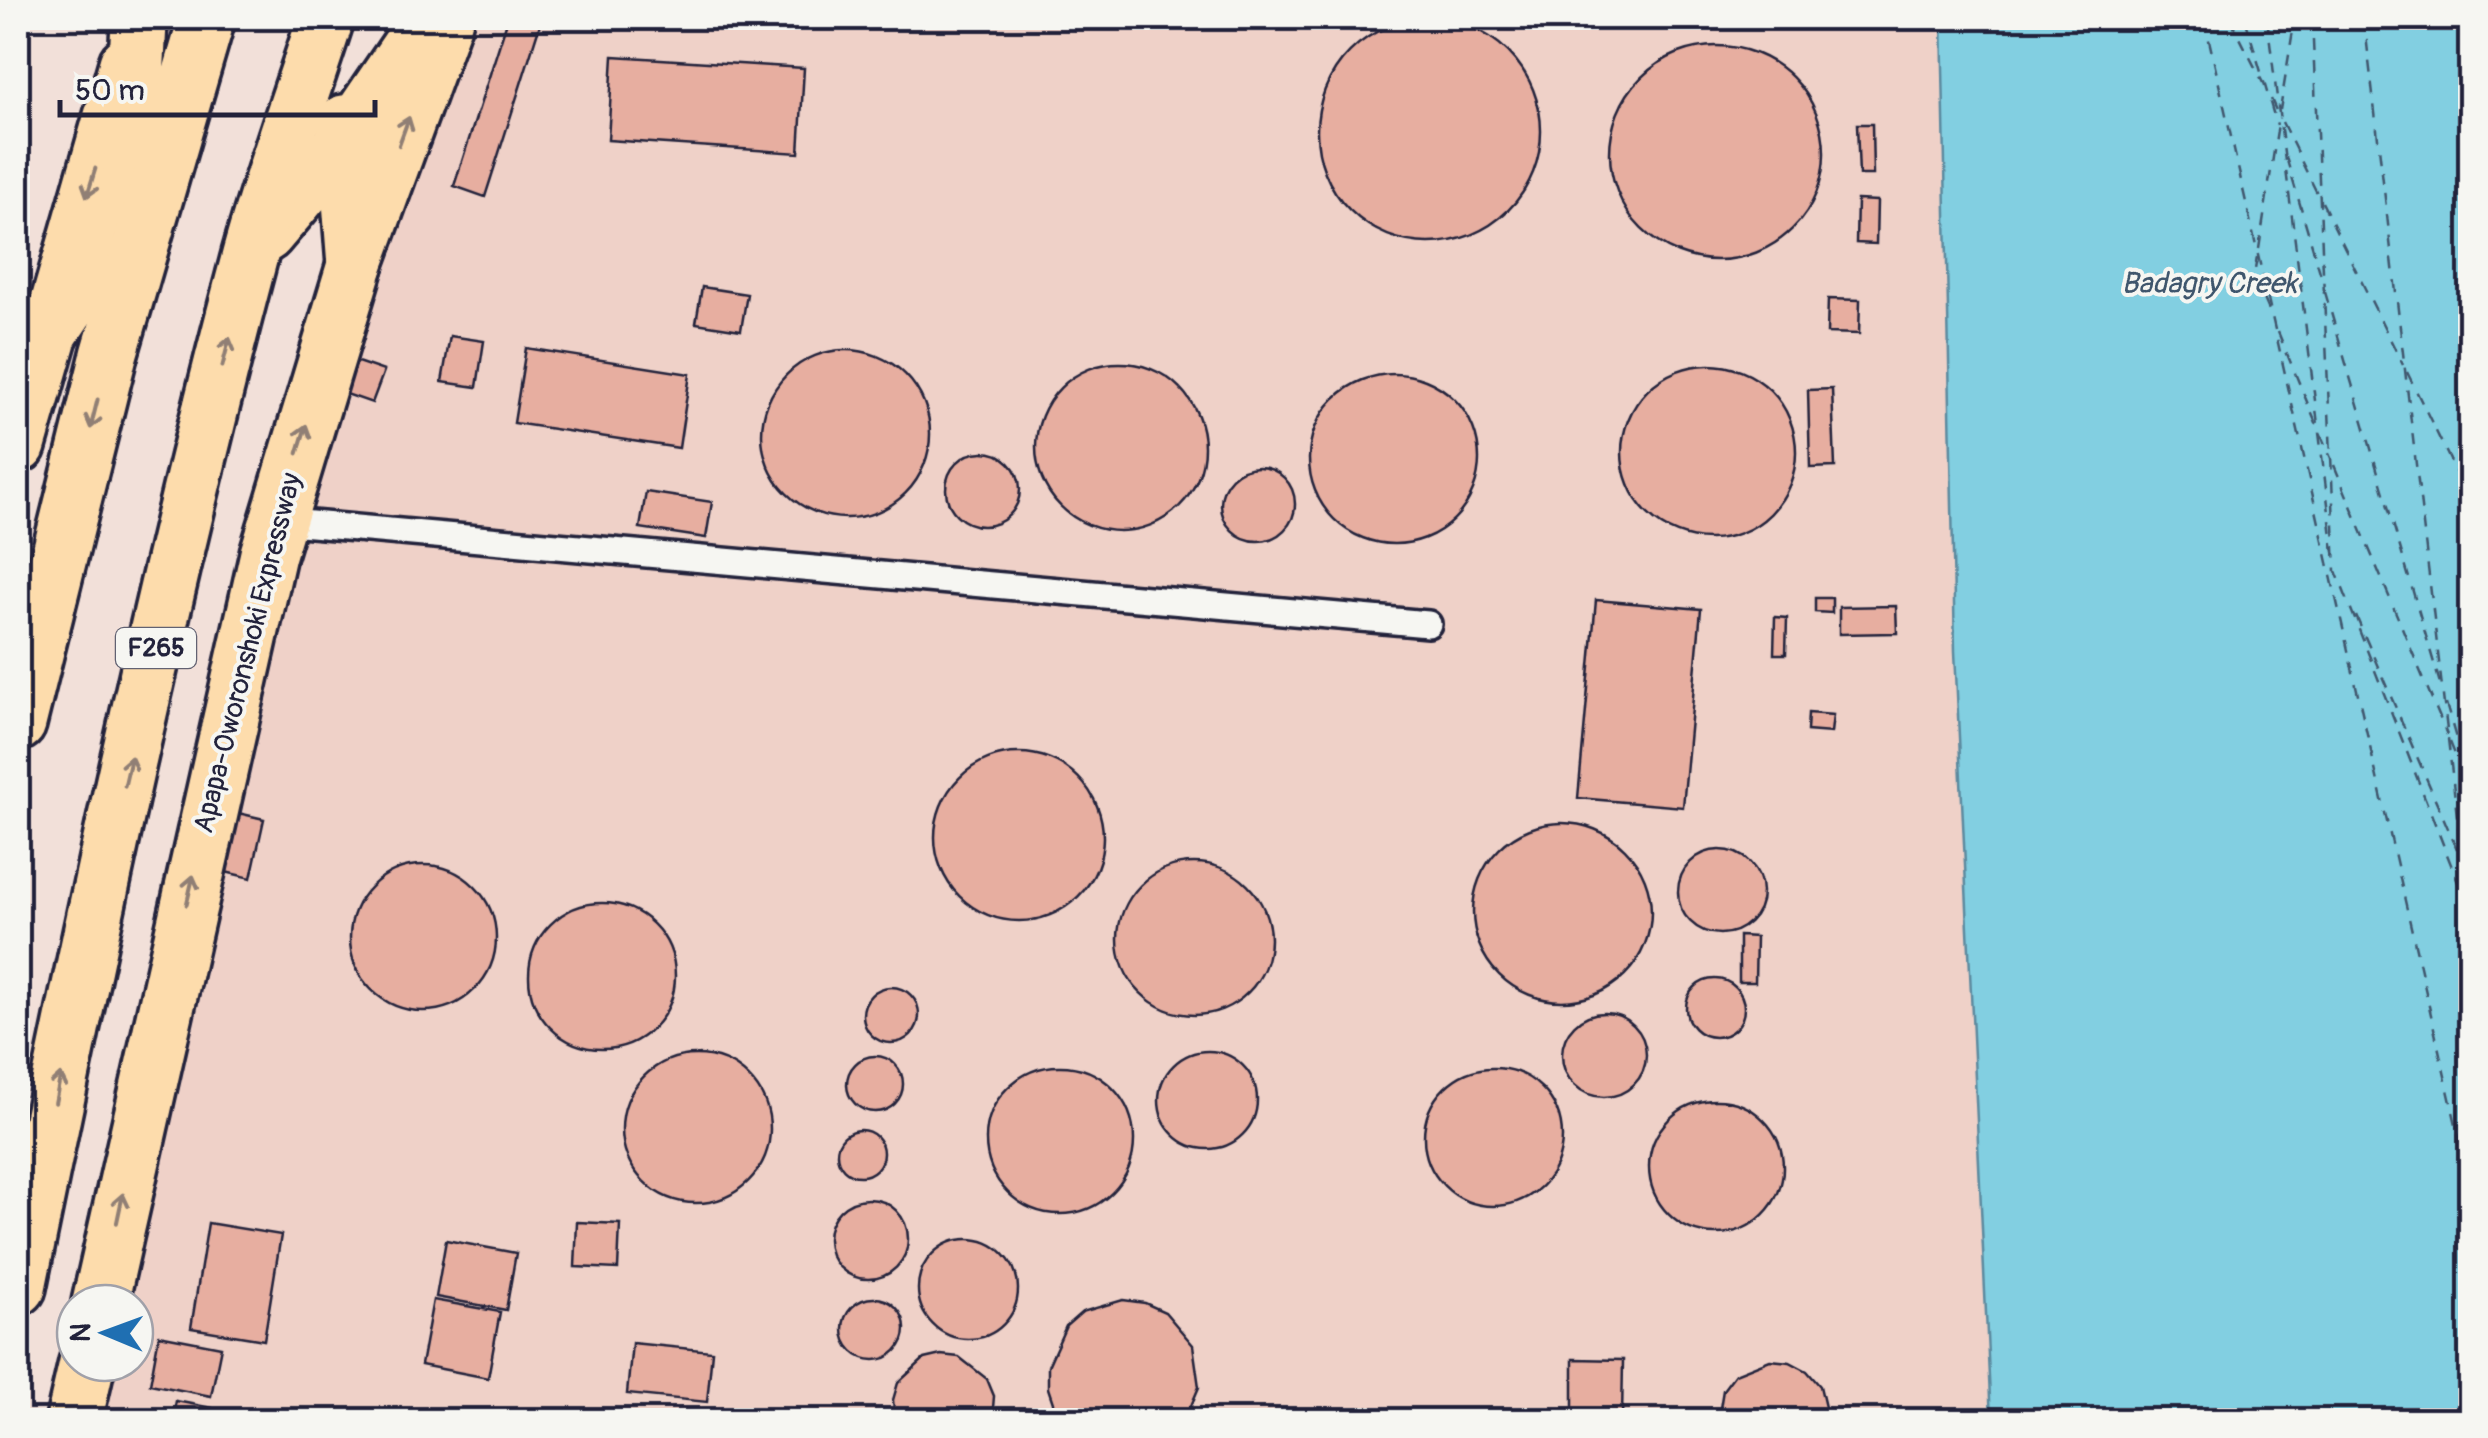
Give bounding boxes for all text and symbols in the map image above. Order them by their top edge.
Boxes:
scale bar [60,55,375,117]
text: 50 m [75,72,145,109]
one-way arrow [396,116,414,147]
one-way arrow [81,167,99,198]
water label: Badagry Creek [2121,265,2299,302]
one-way arrow [218,337,237,368]
one-way arrow [83,398,102,429]
one-way arrow [294,424,312,456]
street label: Apapa-Oworonshoki Expressway [186,469,310,837]
road number: F265 [116,628,196,668]
one-way arrow [120,756,138,788]
one-way arrow [182,875,201,907]
one-way arrow [49,1073,68,1105]
one-way arrow [112,1193,131,1225]
north arrow [55,1283,155,1383]
text: N [64,1323,99,1342]

